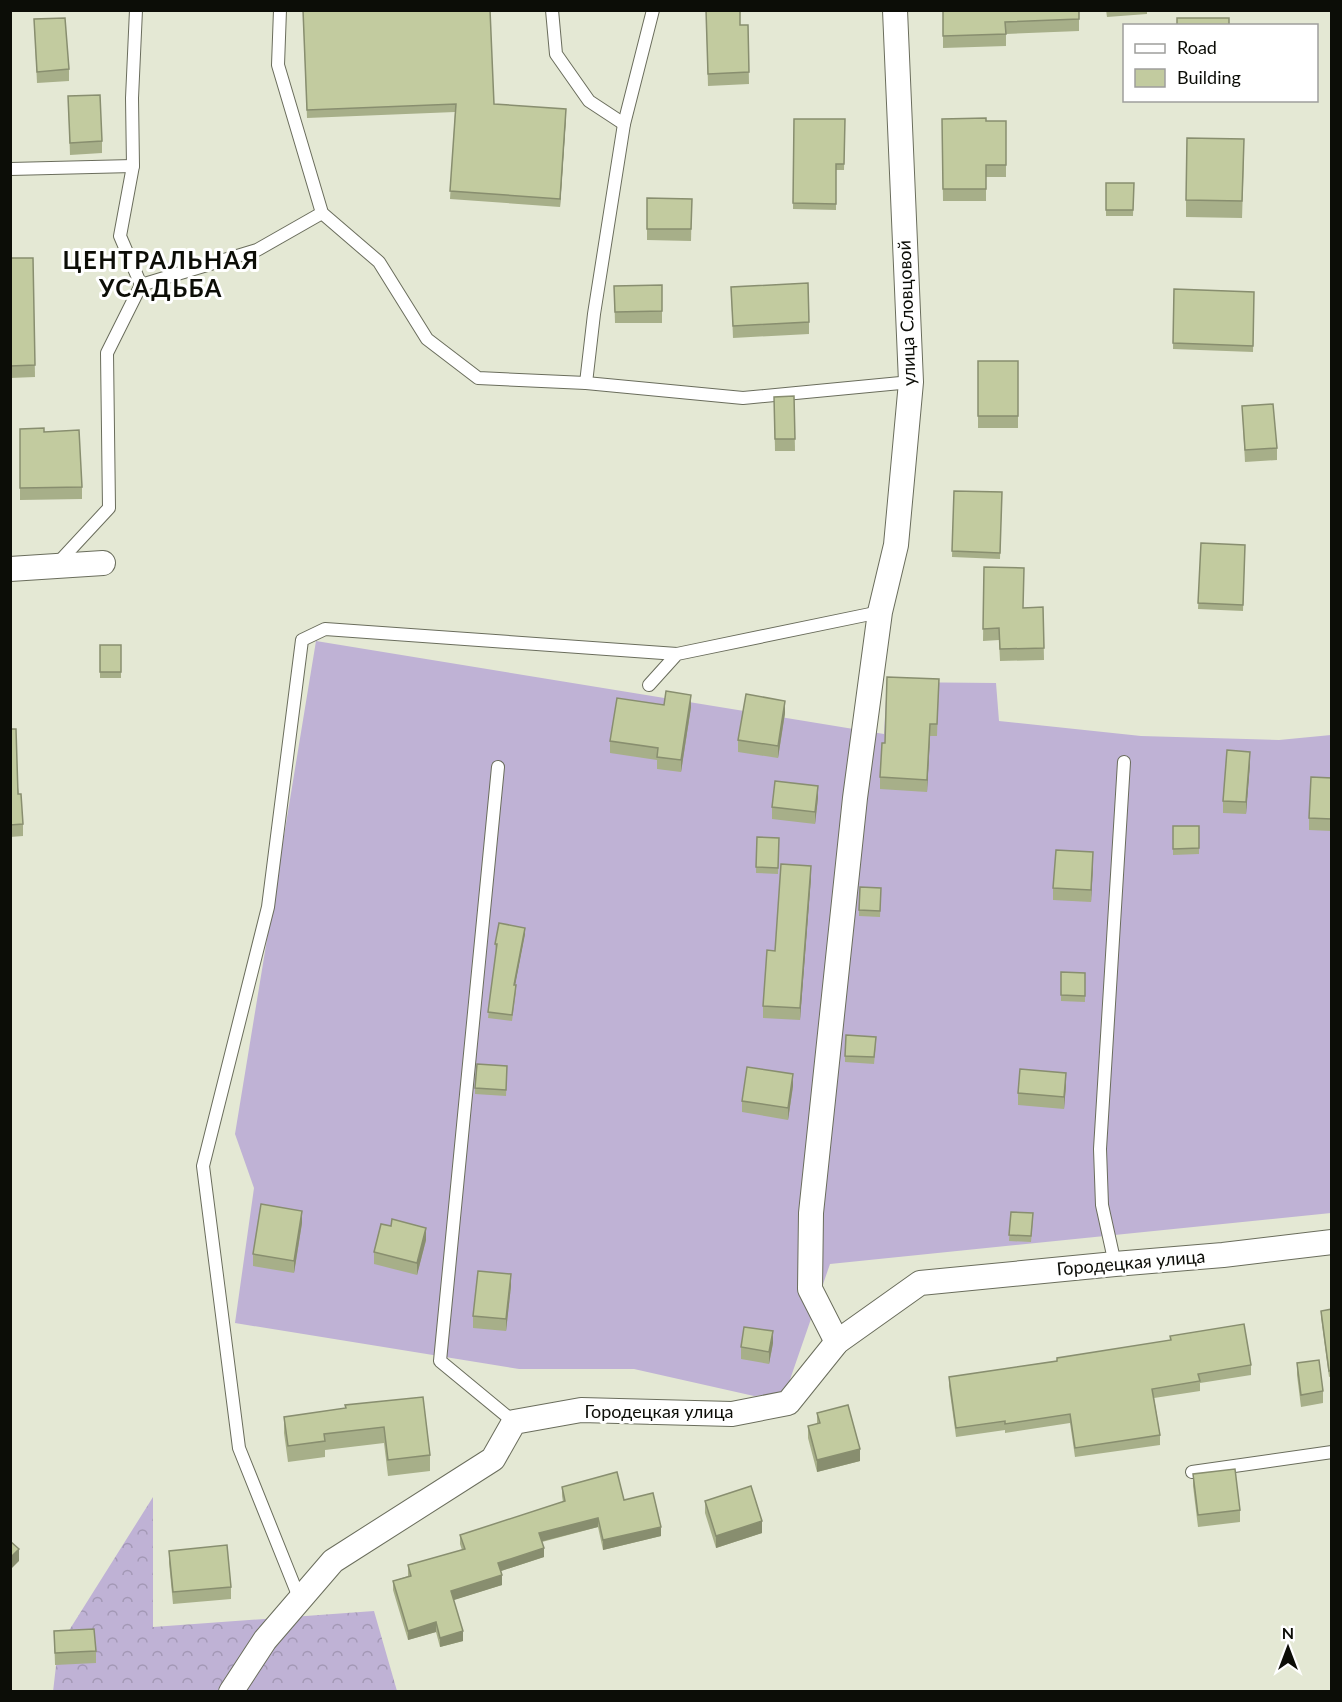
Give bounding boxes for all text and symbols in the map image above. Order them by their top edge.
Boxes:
legend [1123,24,1318,102]
text: Road [1177,36,1217,58]
text: Building [1177,66,1241,88]
street label: улица Словцовой [892,240,920,386]
district label: ЦЕНТРАЛЬНАЯ УСАДЬБА [62,245,260,302]
street label: Городецкая улица [1056,1245,1206,1279]
street label: Городецкая улица [585,1400,734,1422]
north arrow [1258,1618,1318,1678]
text: N [1282,1623,1294,1642]

